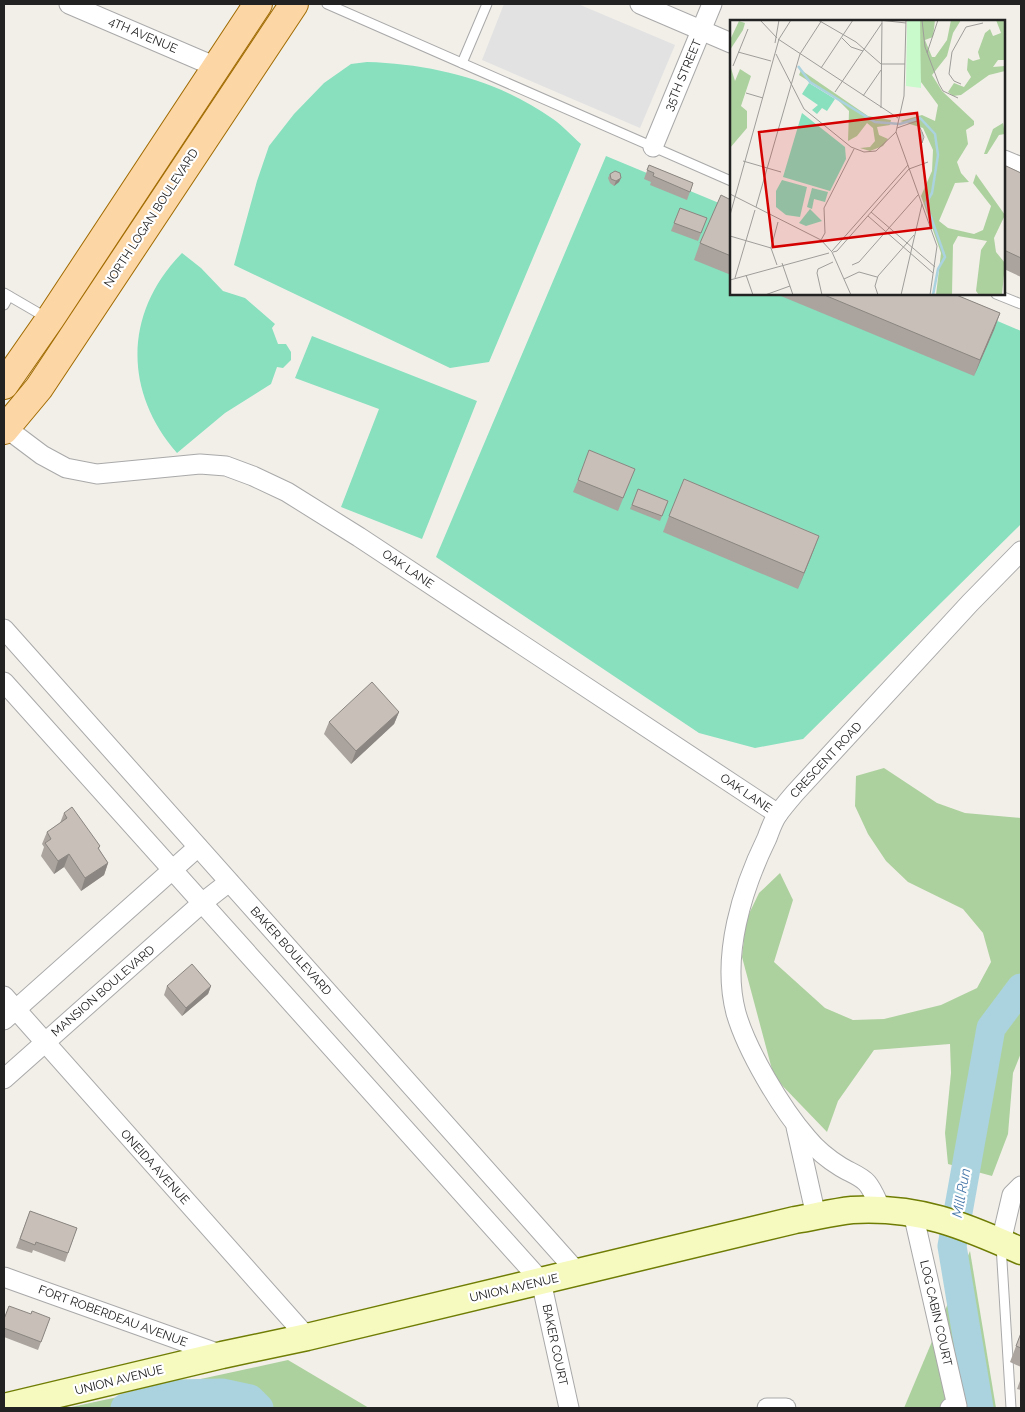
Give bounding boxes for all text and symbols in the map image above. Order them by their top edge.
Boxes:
street label: 4TH AVENUE [107,14,179,56]
inset map [730,20,1005,295]
street label: 35TH STREET [662,37,705,113]
street label: NORTH LOGAN BOULEVARD [101,146,201,290]
street label: OAK LANE [380,547,436,591]
street label: CRESCENT ROAD [787,719,865,801]
street label: OAK LANE [718,771,774,815]
street label: BAKER BOULEVARD [248,904,335,998]
street label: MANSION BOULEVARD [49,942,158,1040]
street label: ONEIDA AVENUE [118,1127,192,1207]
water label: Mill Run [949,1167,973,1219]
street label: LOG CABIN COURT [917,1259,955,1368]
street label: UNION AVENUE [468,1271,560,1305]
street label: FORT ROBERDEAU AVENUE [37,1282,189,1350]
street label: BAKER COURT [540,1303,571,1388]
street label: UNION AVENUE [73,1362,165,1398]

